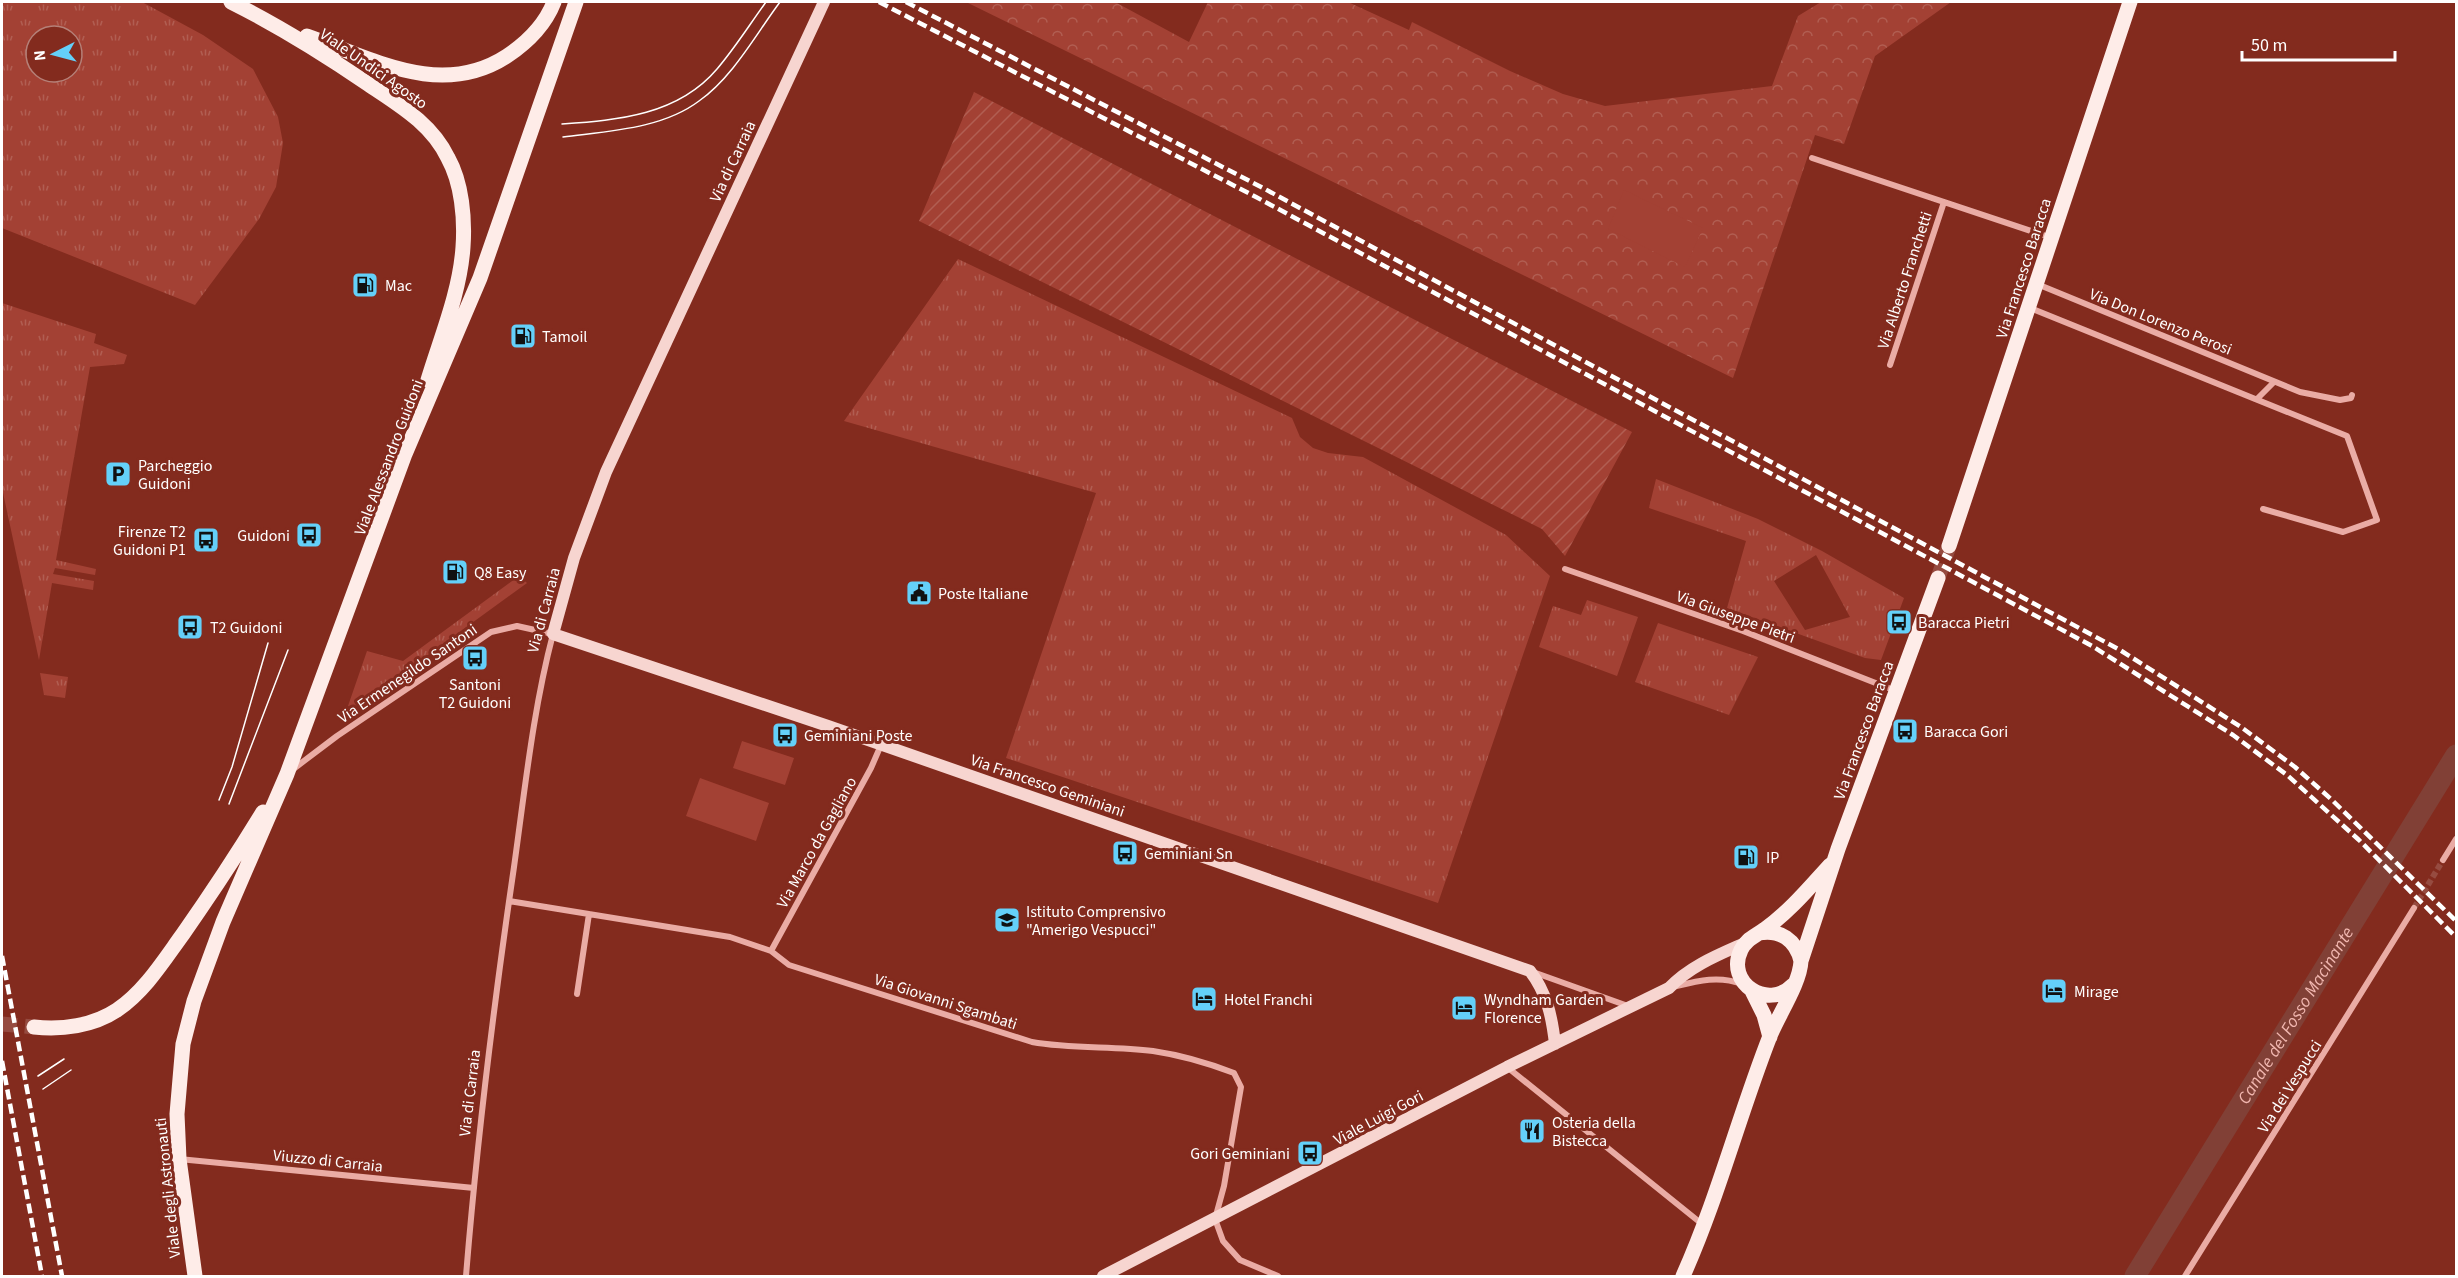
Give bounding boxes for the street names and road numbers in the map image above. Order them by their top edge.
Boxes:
street label: Viale Undici Agosto [315,23,432,114]
street label: Via di Carraia [704,117,761,206]
street label: Via Francesco Baracca [1991,195,2057,341]
street label: Via Alberto Franchetti [1872,209,1938,352]
street label: Via Don Lorenzo Perosi [2086,283,2235,361]
street label: Viale Alessandro Guidoni [349,376,429,538]
street label: Via di Carraia [522,565,566,655]
street label: Via Giuseppe Pietri [1673,585,1798,649]
street label: Via Ermenegildo Santoni [333,619,482,729]
street label: Via Francesco Baracca [1829,658,1899,803]
street label: Via Francesco Geminiani [968,749,1128,823]
street label: Via Marco da Gagliano [772,773,862,912]
street label: Via Giovanni Sgambati [871,968,1020,1035]
street label: Via dei Vespucci [2252,1036,2327,1137]
street label: Via di Carraia [454,1048,486,1138]
street label: Viale Luigi Gori [1330,1085,1427,1151]
street label: Viale degli Astronauti [150,1117,186,1259]
street label: Viuzzo di Carraia [272,1144,384,1178]

